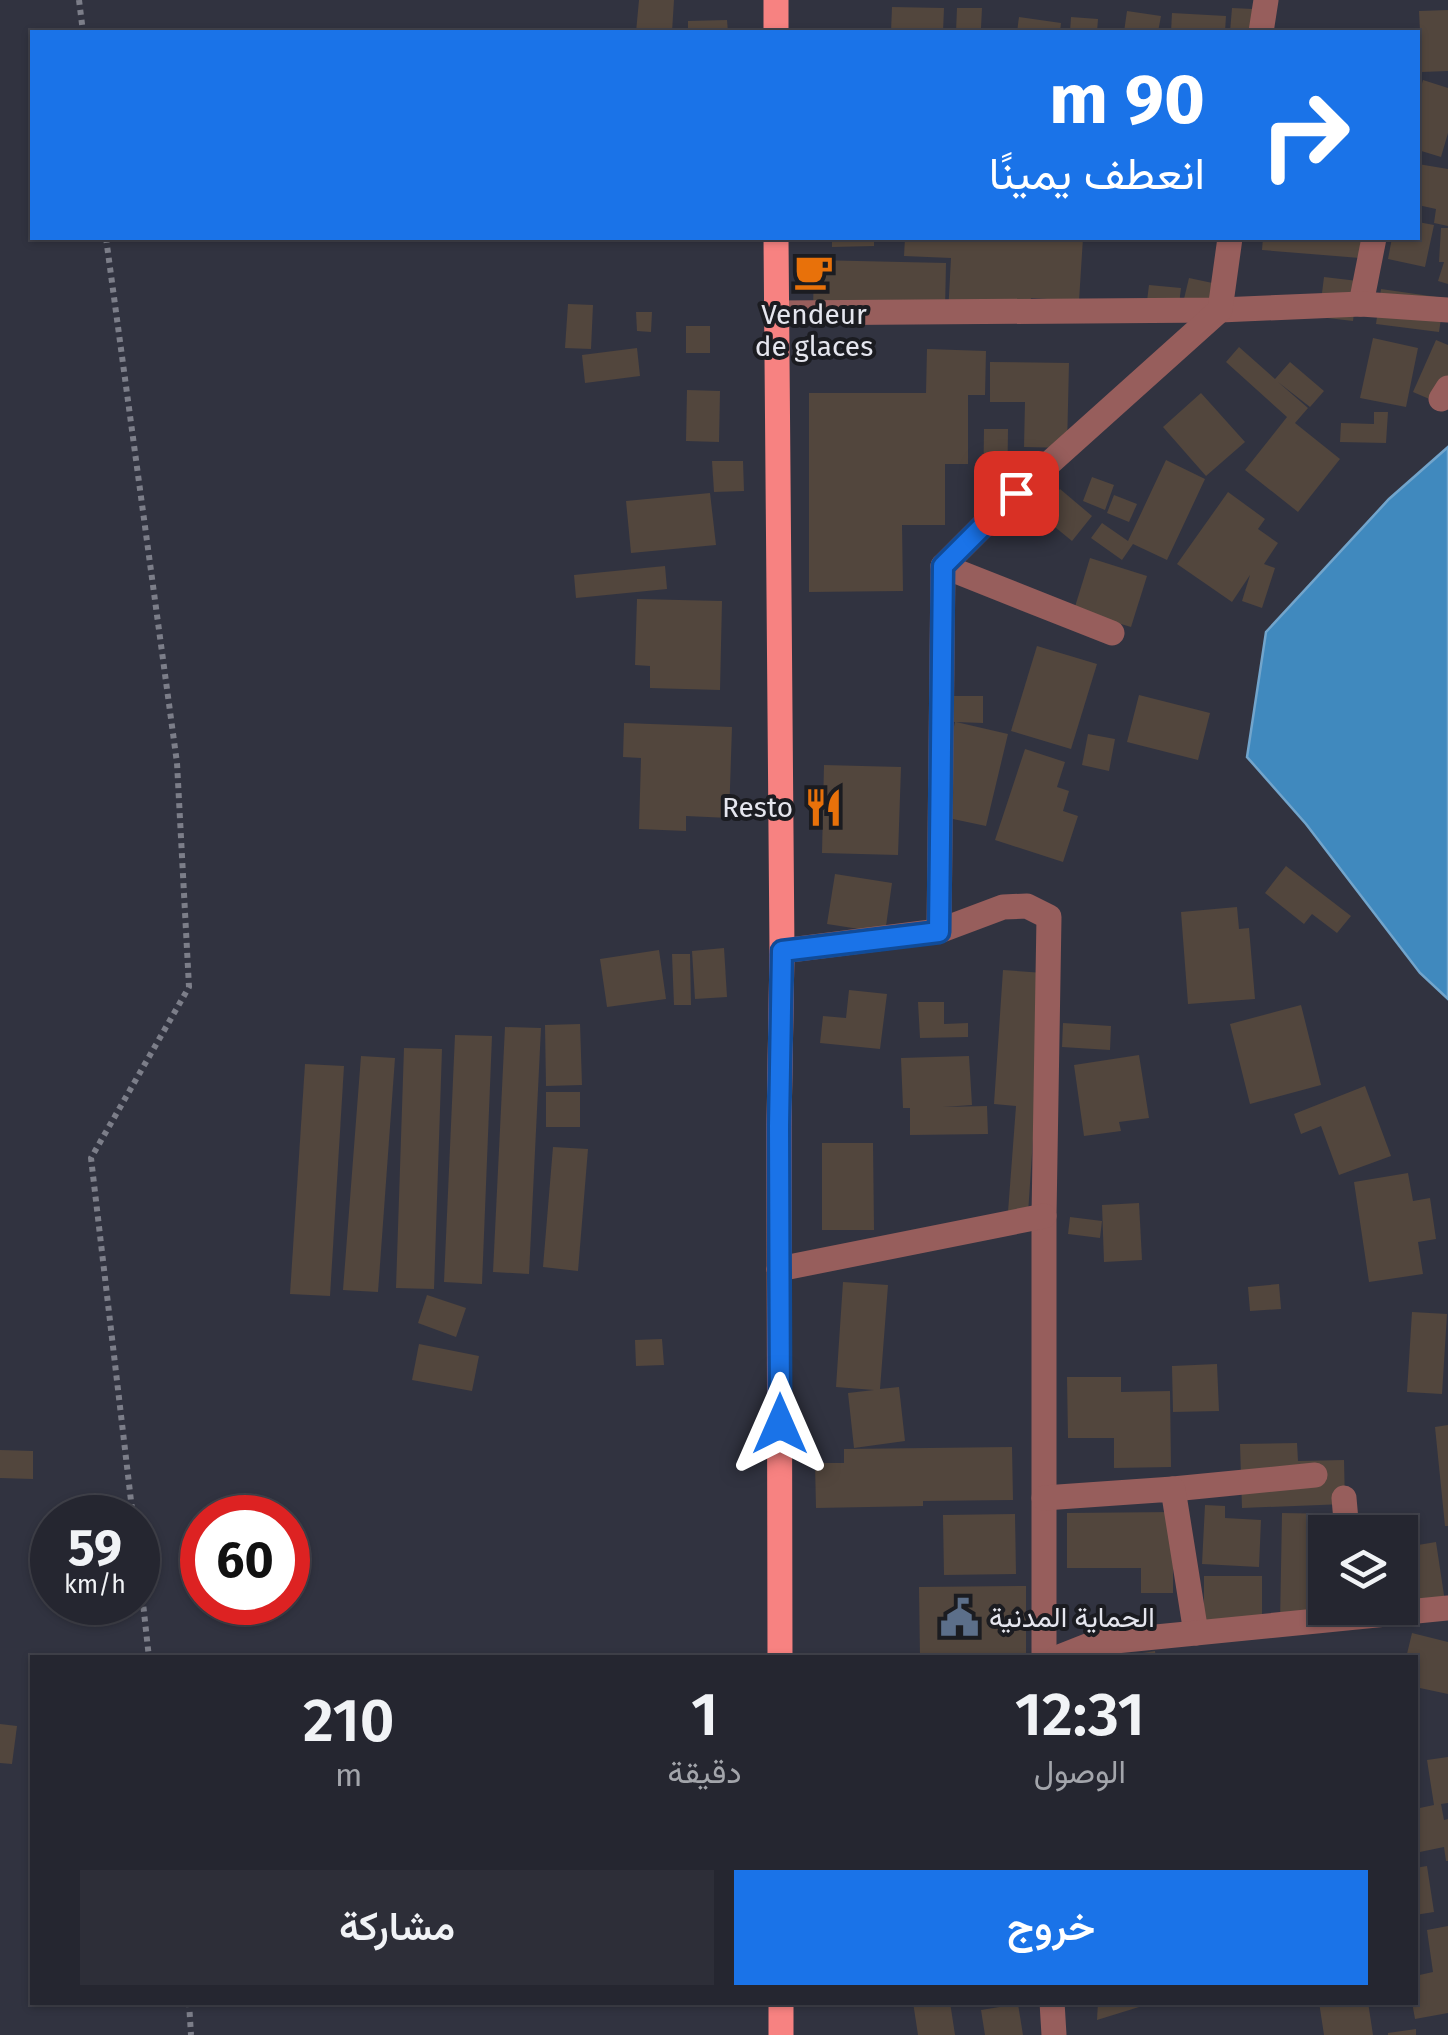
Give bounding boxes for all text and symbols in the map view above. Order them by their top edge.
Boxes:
text: 90 m [1049,58,1205,142]
icon: right [1240,70,1370,200]
text: انعطف يمينًا [989,147,1205,201]
cafe icon: Vendeur de glaces [793,251,835,293]
place label: Vendeur de glaces [755,298,873,363]
pin [974,451,1059,536]
icon: arrive [989,466,1044,521]
restaurant icon: Resto [802,786,844,828]
place label: Resto [722,791,793,824]
position arrow [728,1372,832,1476]
speed limit sign: 60 [180,1495,310,1625]
map controls [1308,1515,1418,1625]
button: layers [1308,1515,1418,1625]
text: 59 [68,1518,122,1578]
text: km/h [64,1570,126,1600]
public building icon: الحماية المدنية [938,1596,980,1638]
place label: الحماية المدنية [989,1601,1155,1634]
text: 1 [691,1679,718,1751]
text: 12:31 [1015,1679,1145,1751]
text: 210 [303,1685,395,1757]
text: دقيقة [668,1753,742,1791]
text: الوصول [1034,1753,1126,1791]
text: m [335,1756,363,1794]
button: مشاركة [80,1870,714,1985]
button: خروج [734,1870,1368,1985]

